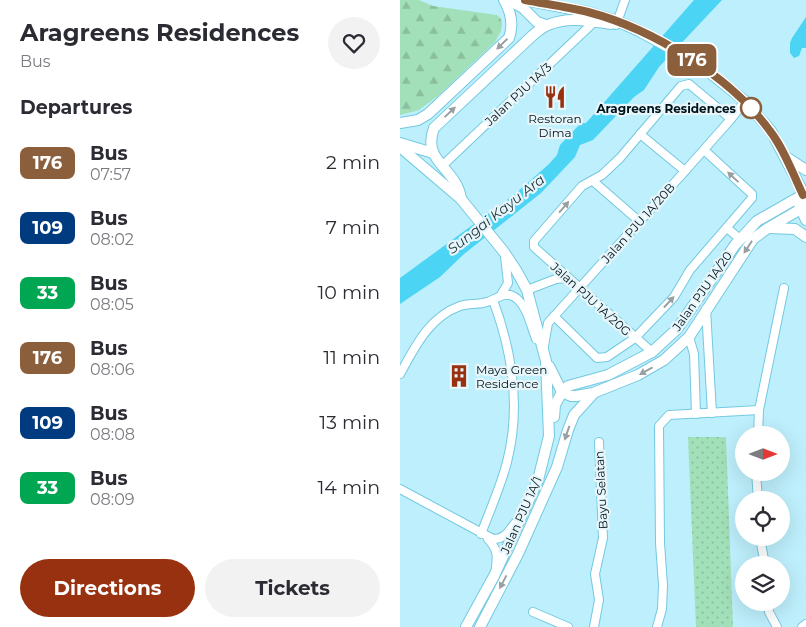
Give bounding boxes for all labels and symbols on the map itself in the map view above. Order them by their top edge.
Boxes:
one-way arrow [497,38,509,50]
line badge: 176 [663,44,721,76]
street label: Jalan PJU 1A/3 [481,59,555,129]
restaurant icon: Restoran Dima [542,84,568,110]
marker: Aragreens Residences [740,97,762,119]
place label: Aragreens Residences [595,101,737,116]
one-way arrow [444,106,456,118]
place label: Restoran Dima [528,111,582,140]
water label: Sungai Kayu Ara [444,170,548,258]
one-way arrow [727,172,740,183]
street label: Jalan PJU 1A/20B [597,180,678,267]
one-way arrow [558,200,569,213]
one-way arrow [743,241,753,254]
street label: Jalan PJU 1A/20 [668,248,735,334]
street label: Jalan PJU 1A/20G [547,258,634,339]
one-way arrow [663,297,675,309]
place label: Maya Green Residence [476,362,547,391]
building icon: Maya Green Residence [446,363,472,389]
one-way arrow [639,366,652,375]
one-way arrow [563,426,570,441]
north arrow [735,426,790,481]
street label: Bayu Selatan [591,450,611,530]
street label: Jalan PJU 1A/1 [497,474,545,557]
one-way arrow [499,575,507,590]

